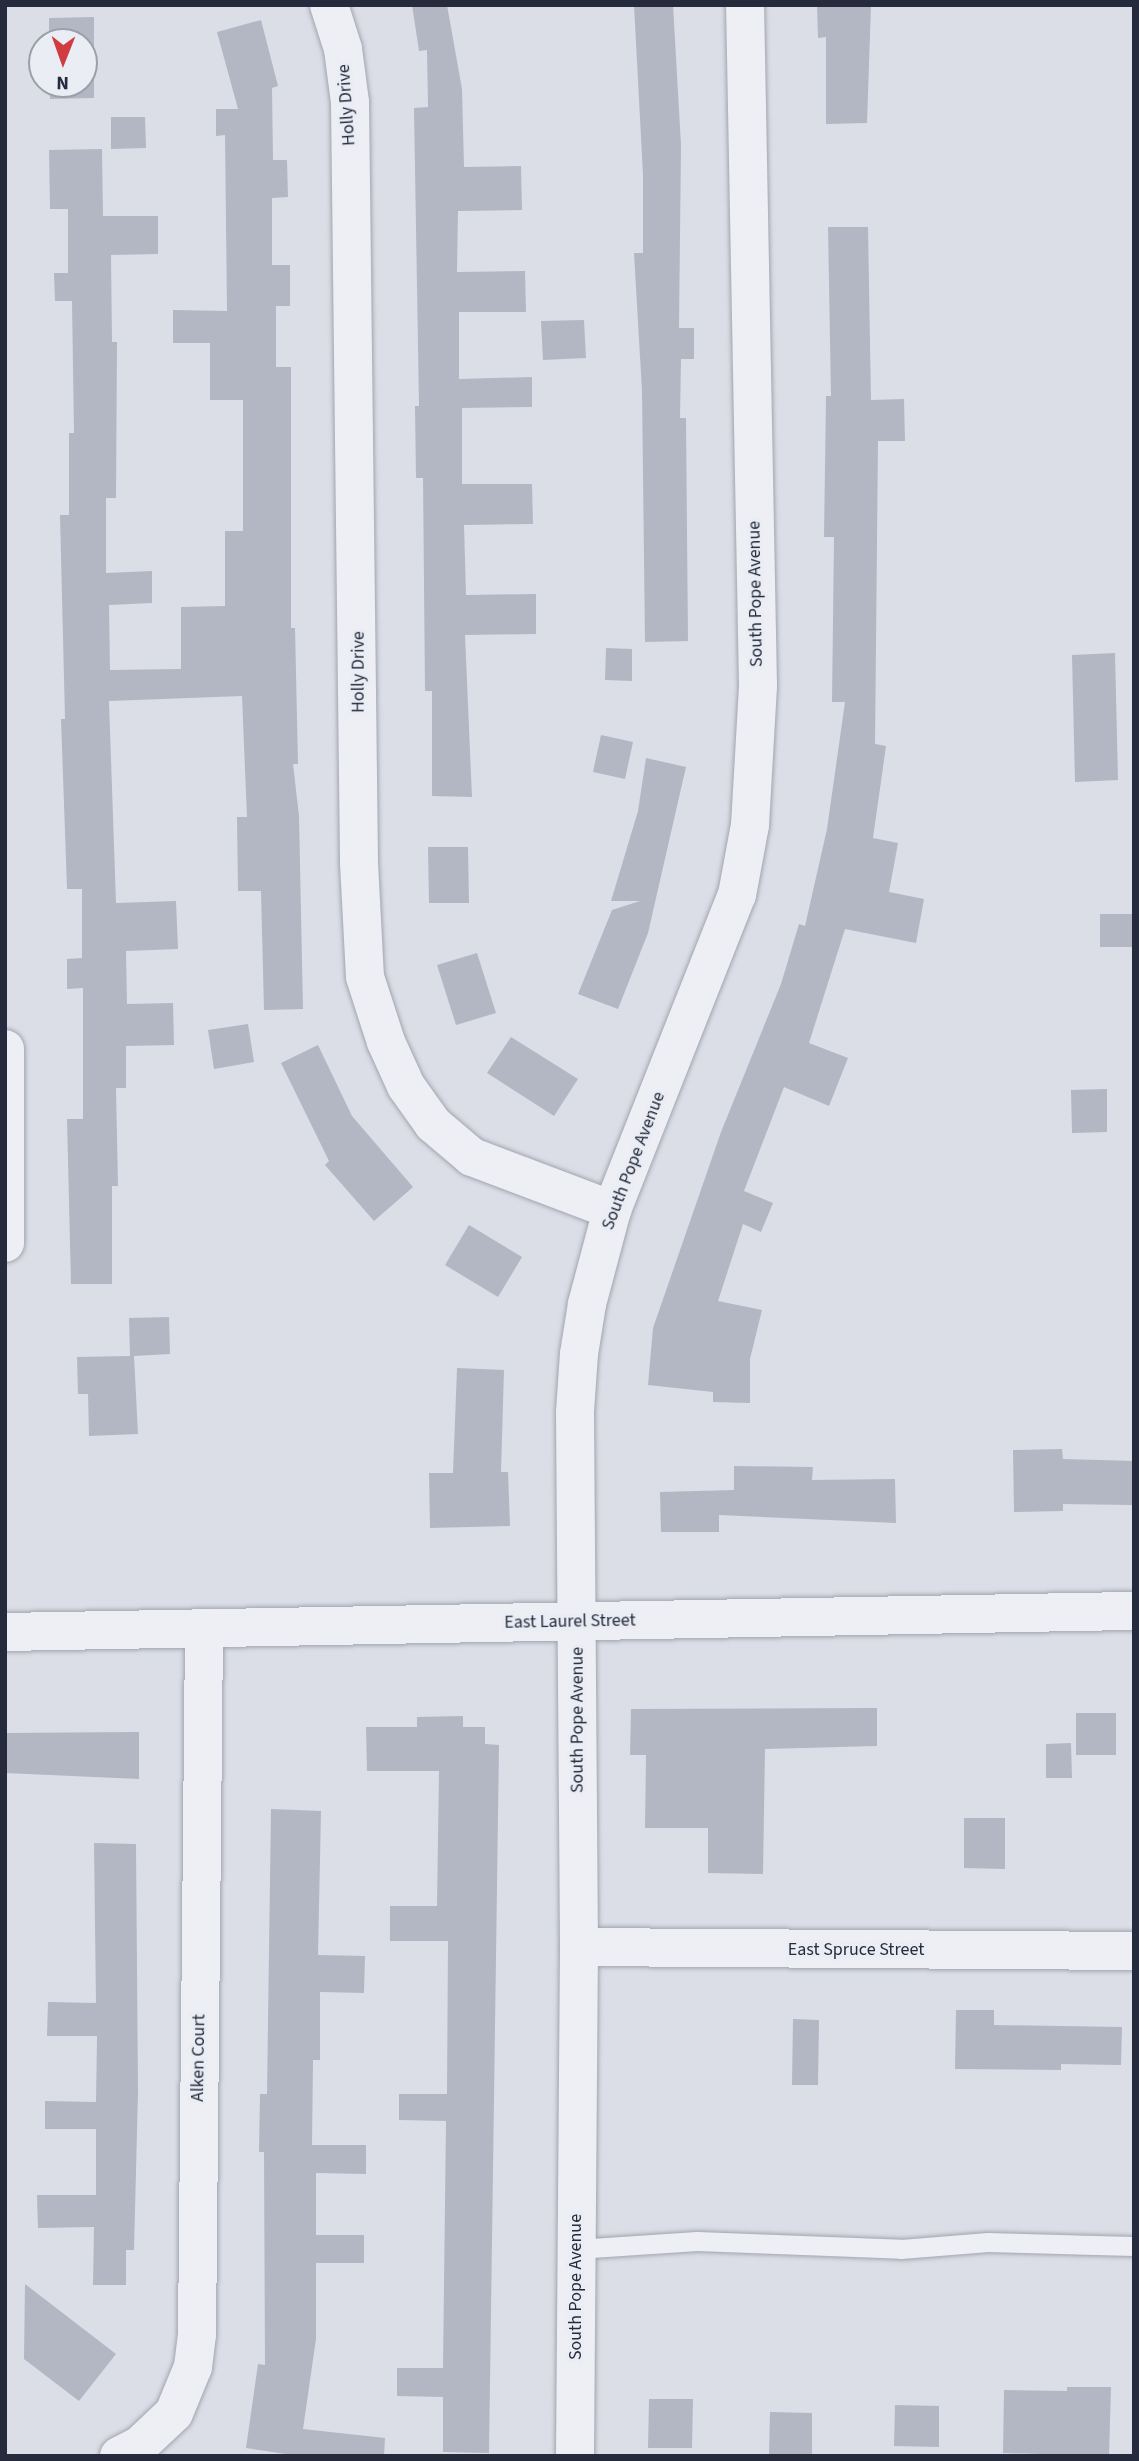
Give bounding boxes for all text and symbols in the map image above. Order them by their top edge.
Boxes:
north arrow [28,28,98,98]
street label: Holly Drive [333,64,361,146]
text: N [56,69,69,96]
street label: South Pope Avenue [744,521,768,667]
street label: Holly Drive [348,631,370,713]
street label: South Pope Avenue [598,1089,670,1233]
street label: East Laurel Street [504,1610,636,1634]
street label: South Pope Avenue [567,1647,589,1793]
street label: East Spruce Street [788,1939,924,1961]
street label: Alken Court [187,2014,211,2102]
street label: South Pope Avenue [565,2214,587,2360]

